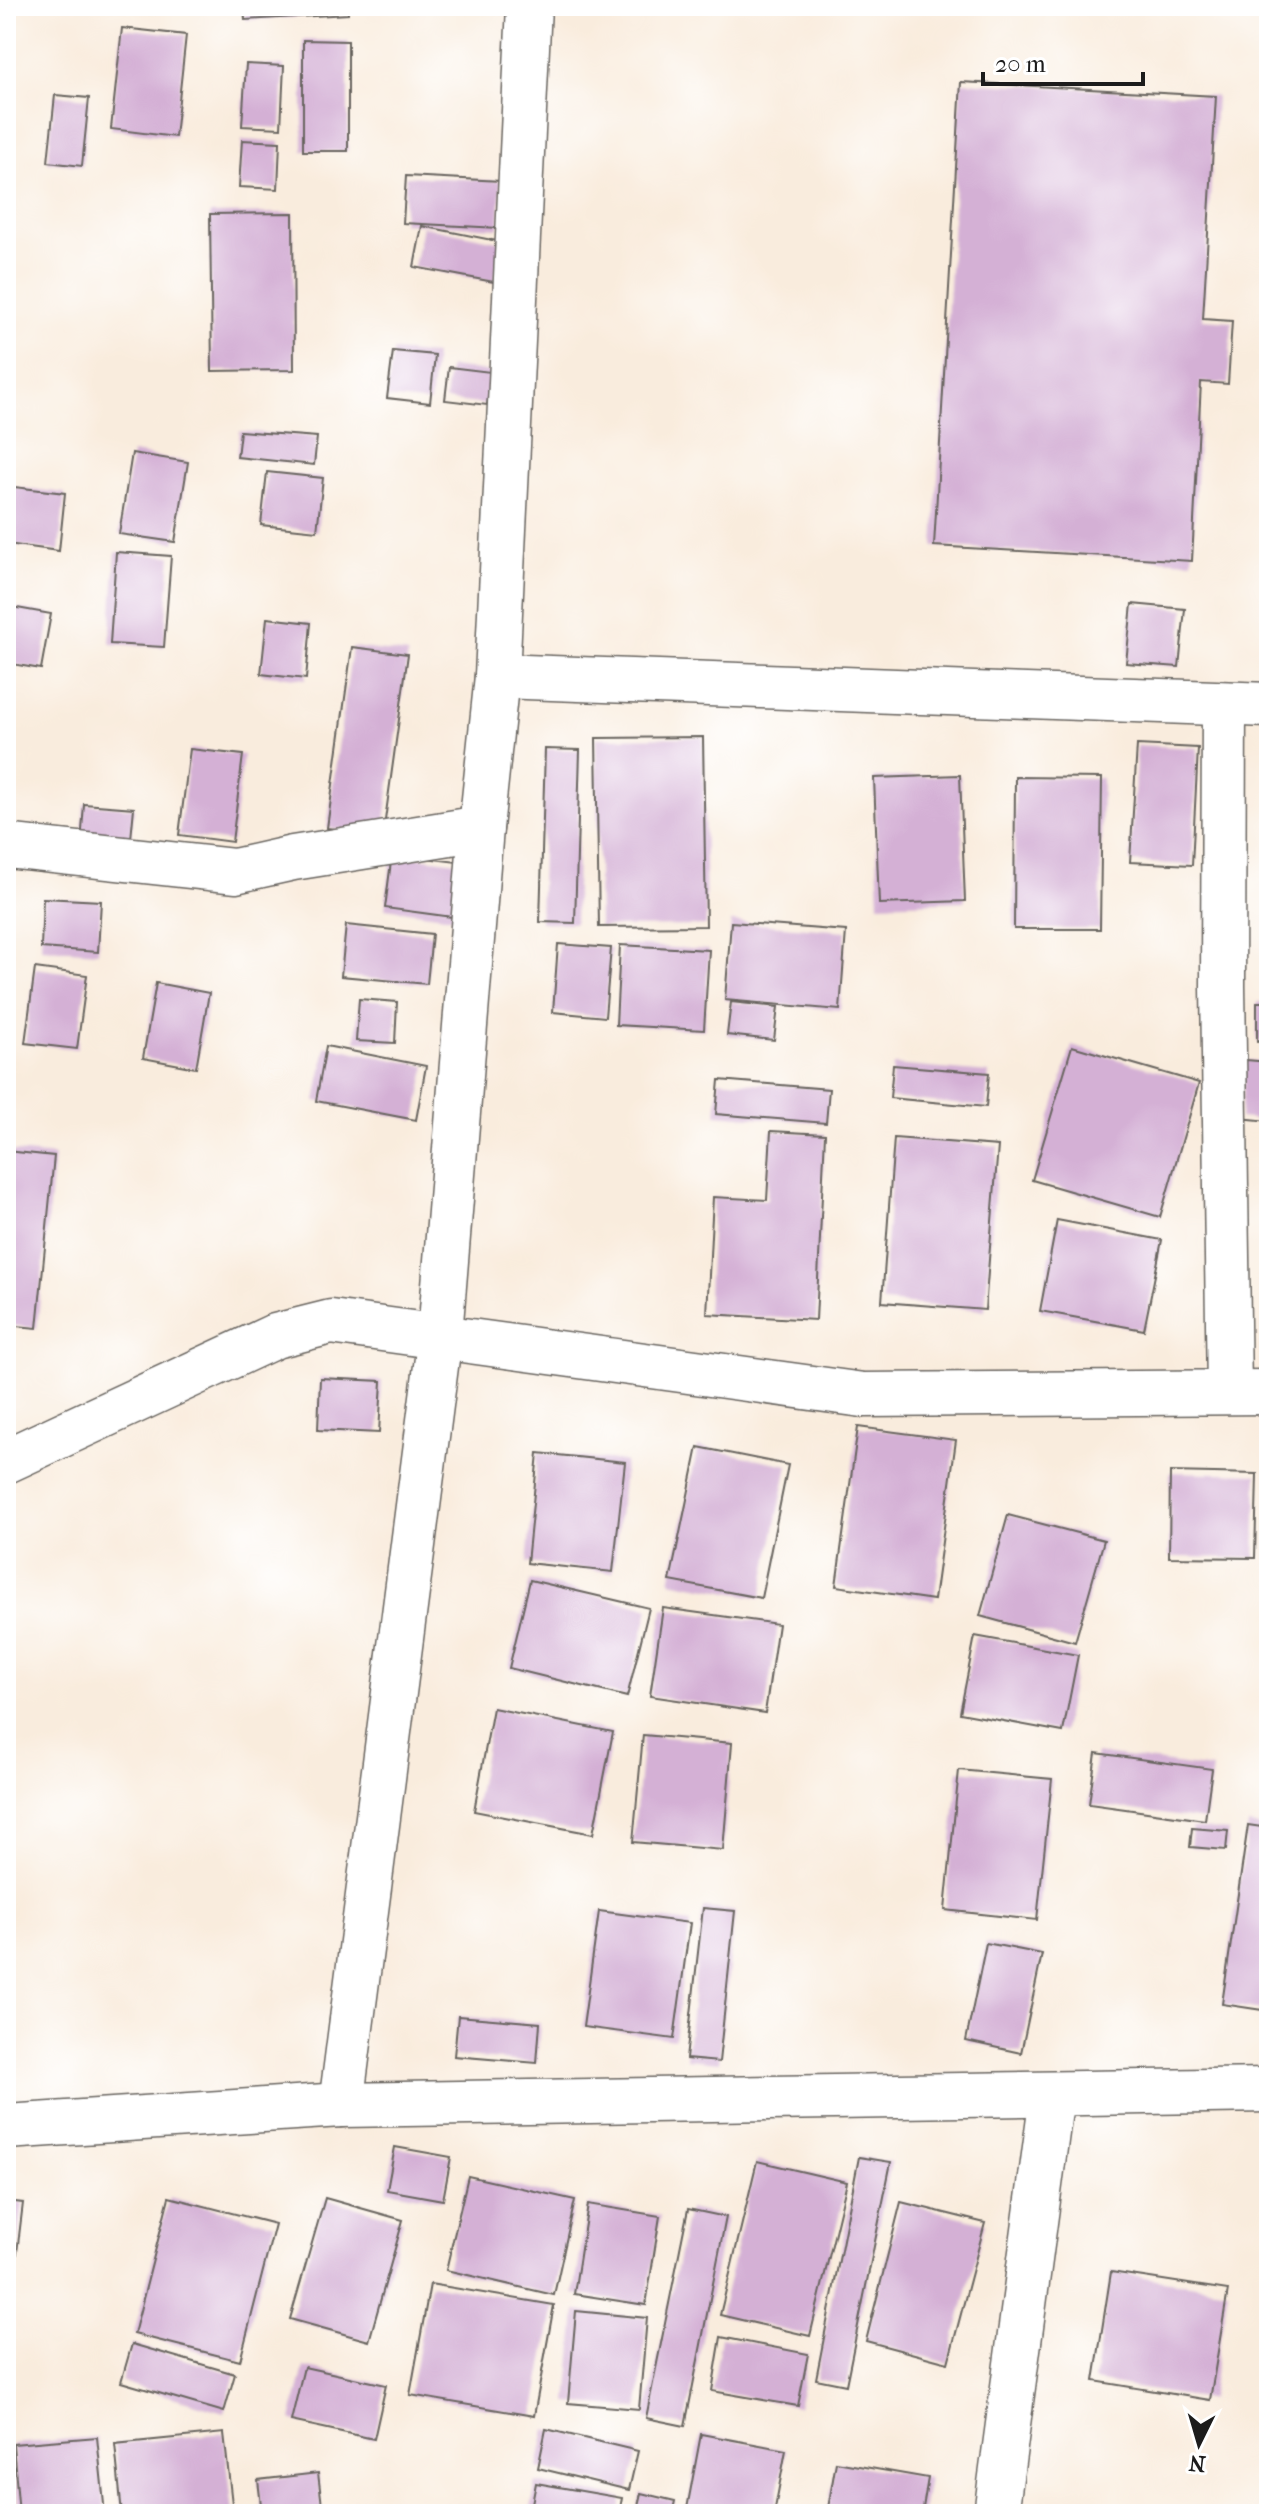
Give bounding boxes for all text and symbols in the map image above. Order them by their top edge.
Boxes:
scale bar [983,36,1143,86]
text: 20 m [995,50,1046,78]
north arrow [1159,2404,1239,2484]
text: N [1188,2449,1207,2477]

